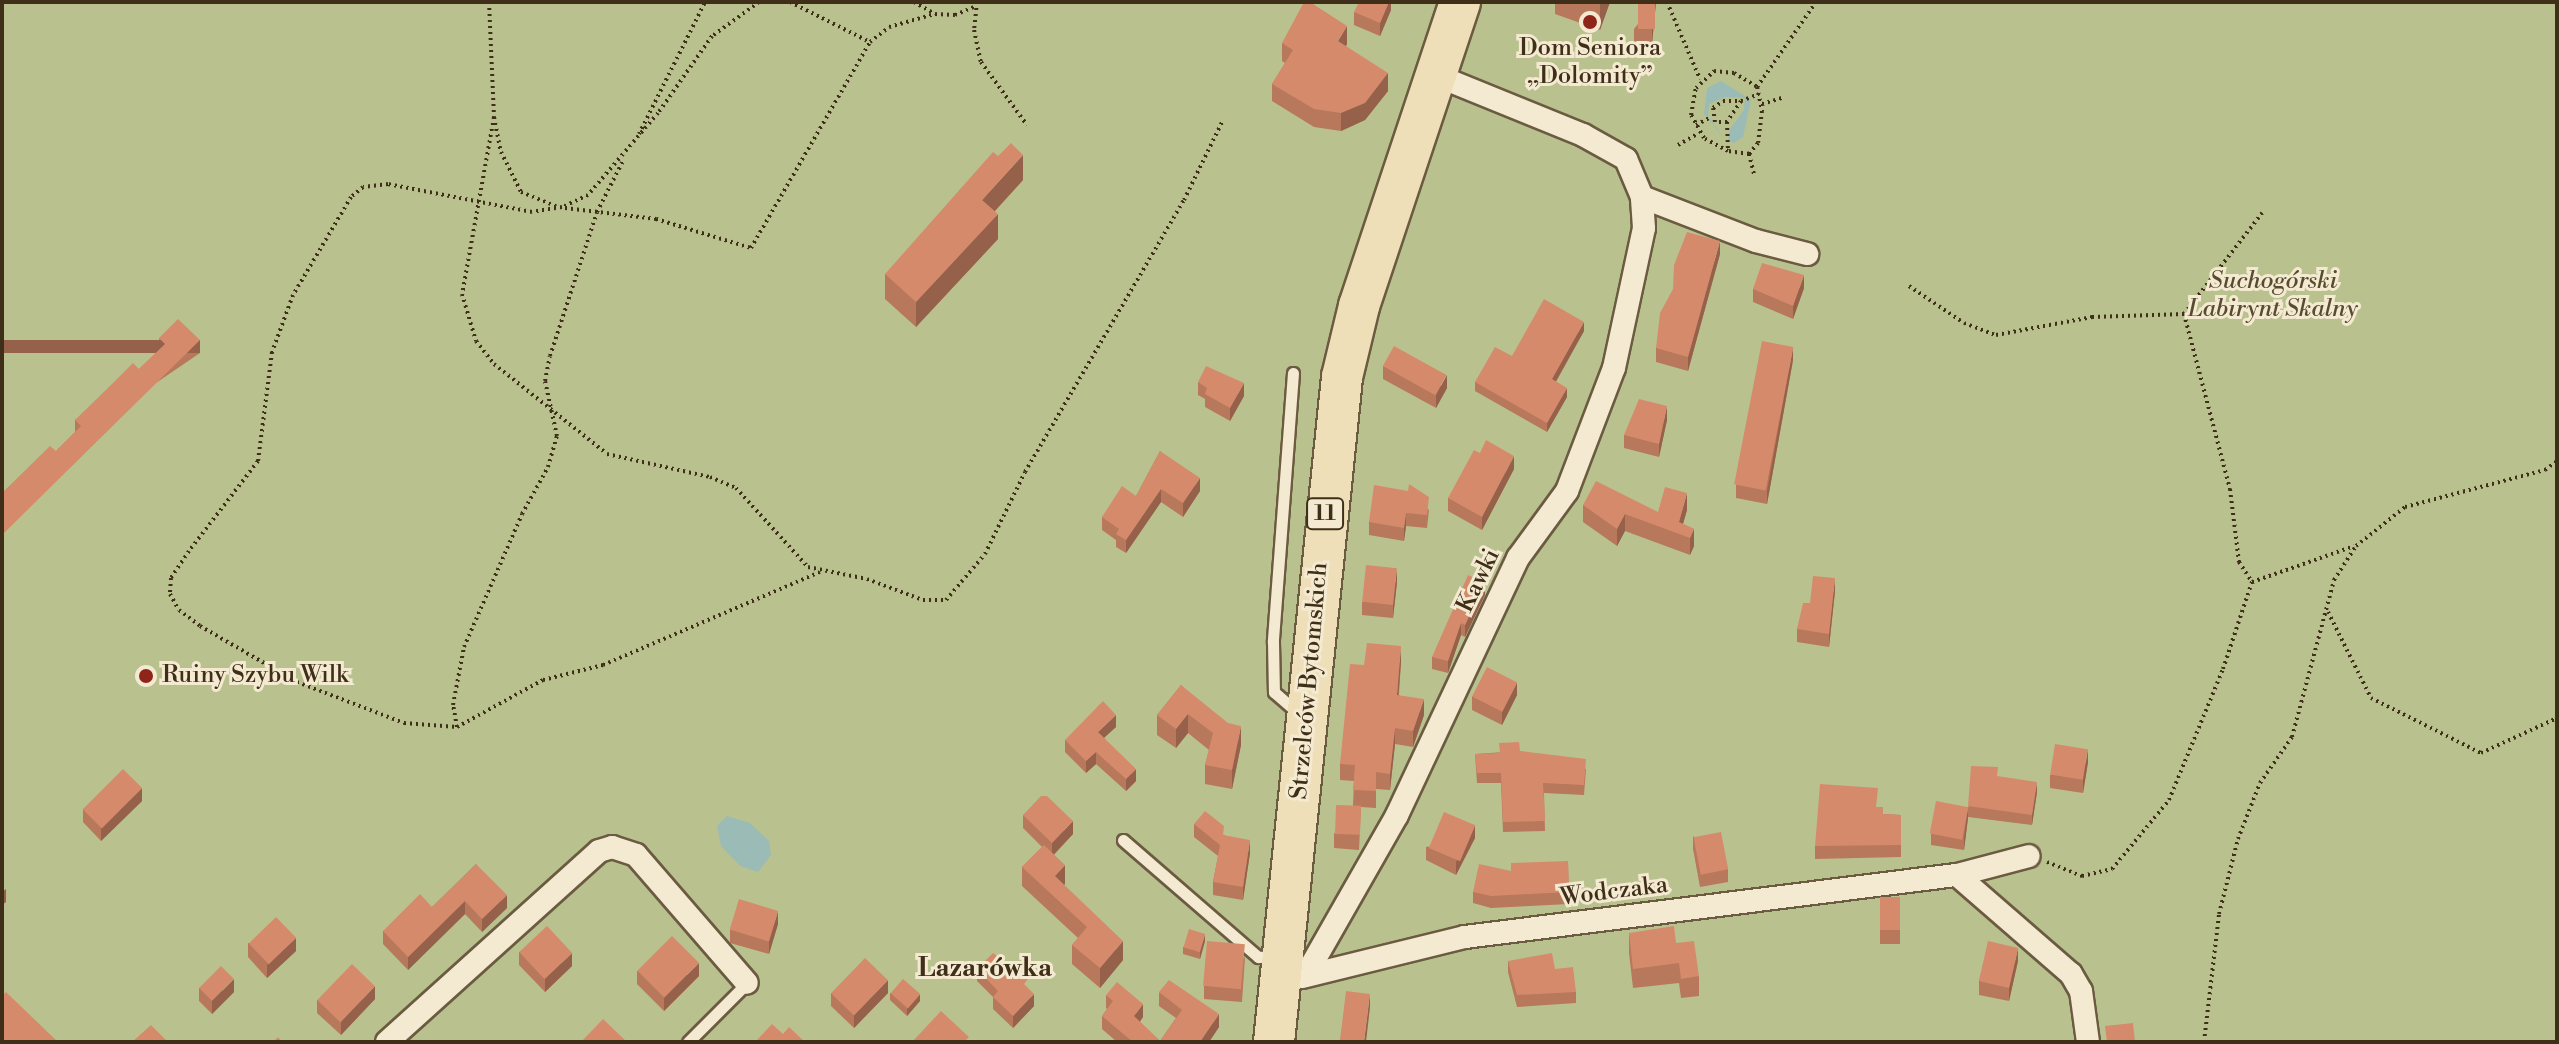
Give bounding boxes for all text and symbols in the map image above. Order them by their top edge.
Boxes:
marker: Dom Seniora „Dolomity” [1581,13,1599,31]
place label: Dom Seniora „Dolomity” [1519,35,1661,91]
park label: Suchogórski Labirynt Skalny [2188,268,2358,324]
road number: 11 [1305,496,1345,532]
street label: Kawki [1451,544,1507,618]
street label: Strzelców Bytomskich [1285,561,1335,801]
place label: Ruiny Szybu Wilk [162,662,349,690]
marker: Ruiny Szybu Wilk [137,667,155,685]
street label: Wodczaka [1558,871,1670,913]
district label: Lazarówka [918,953,1052,985]

